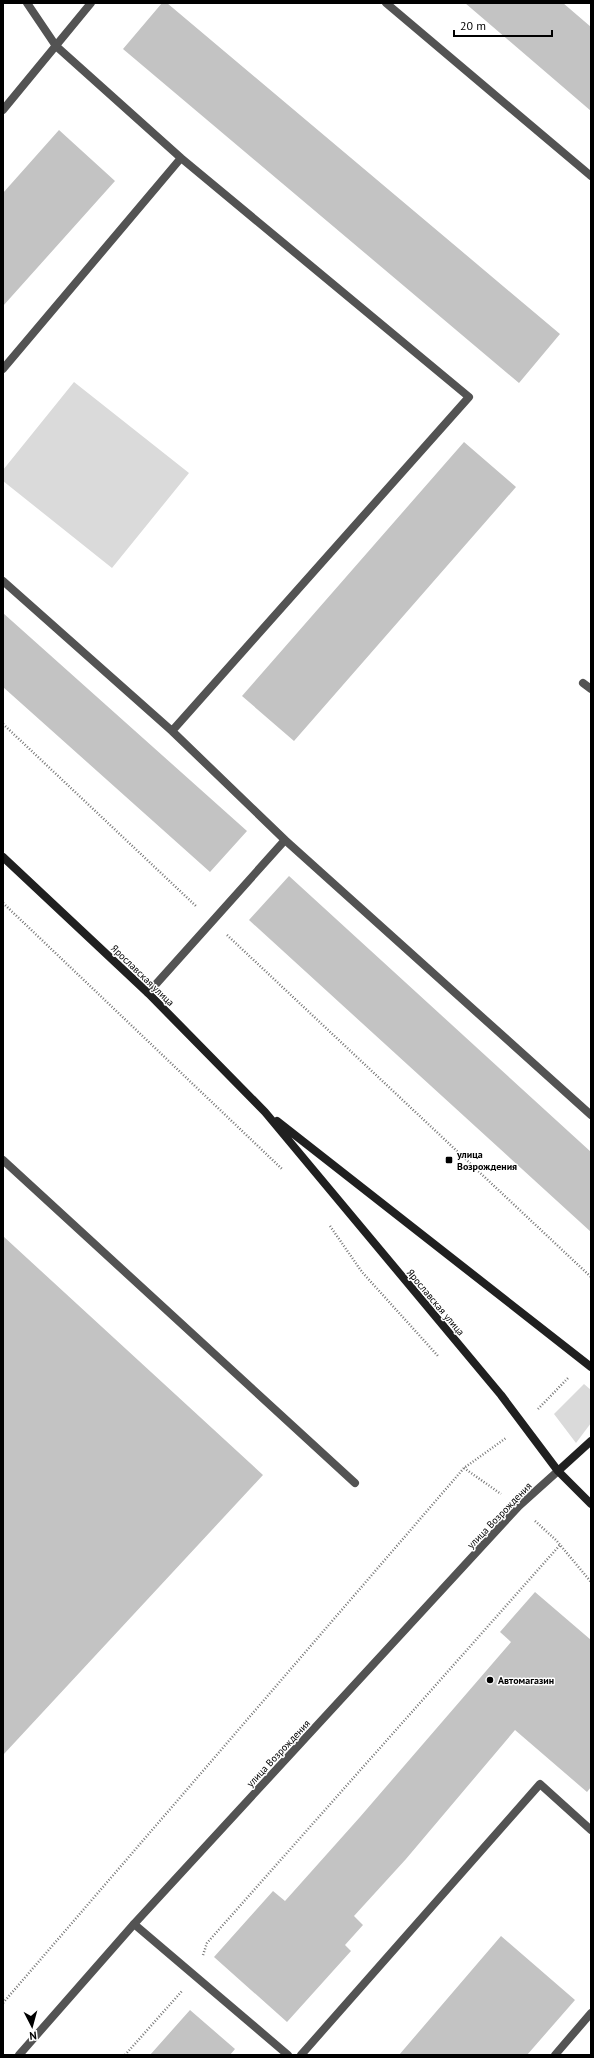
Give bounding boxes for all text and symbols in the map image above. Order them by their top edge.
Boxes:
scale bar [454,12,552,38]
text: 20 m [460,18,486,33]
street label: Ярославская улица [108,942,177,1009]
place label: улица Возрождения [456,1148,517,1173]
marker: улица Возрождения [444,1155,454,1165]
street label: Ярославская улица [404,1266,467,1338]
street label: улица Возрождения [464,1479,535,1551]
place label: Автомагазин [498,1674,554,1687]
marker: Автомагазин [485,1675,495,1685]
street label: улица Возрождения [244,1717,313,1790]
north arrow [12,2006,52,2046]
text: N [29,2029,37,2043]

